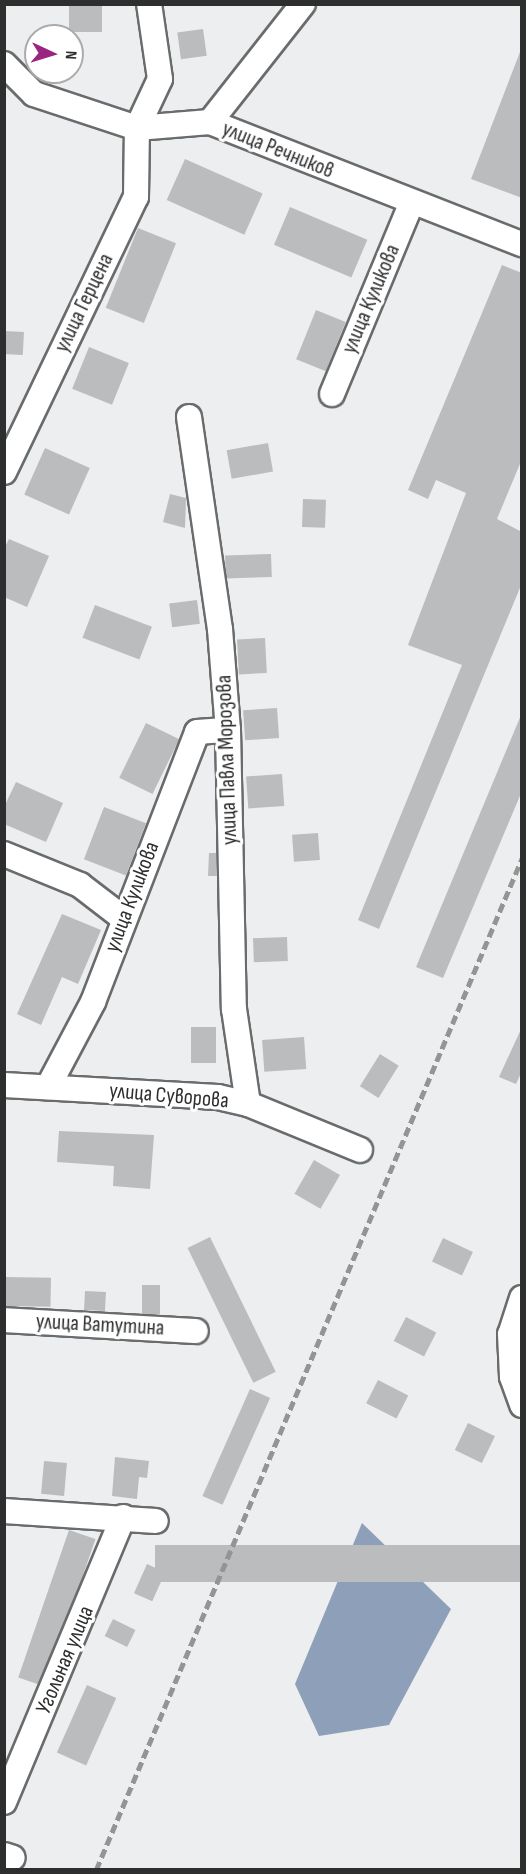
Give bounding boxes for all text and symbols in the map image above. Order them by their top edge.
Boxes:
north arrow [24,24,84,84]
text: N [61,50,80,60]
street label: улица Речников [218,116,338,184]
street label: улица Куликова [336,240,406,358]
street label: улица Герцена [49,249,119,357]
street label: улица Павла Морозова [211,674,243,846]
street label: улица Куликова [99,838,165,956]
street label: улица Суворова [108,1078,230,1114]
street label: улица Ватутина [35,1308,165,1342]
street label: Угольная улица [30,1602,100,1718]

